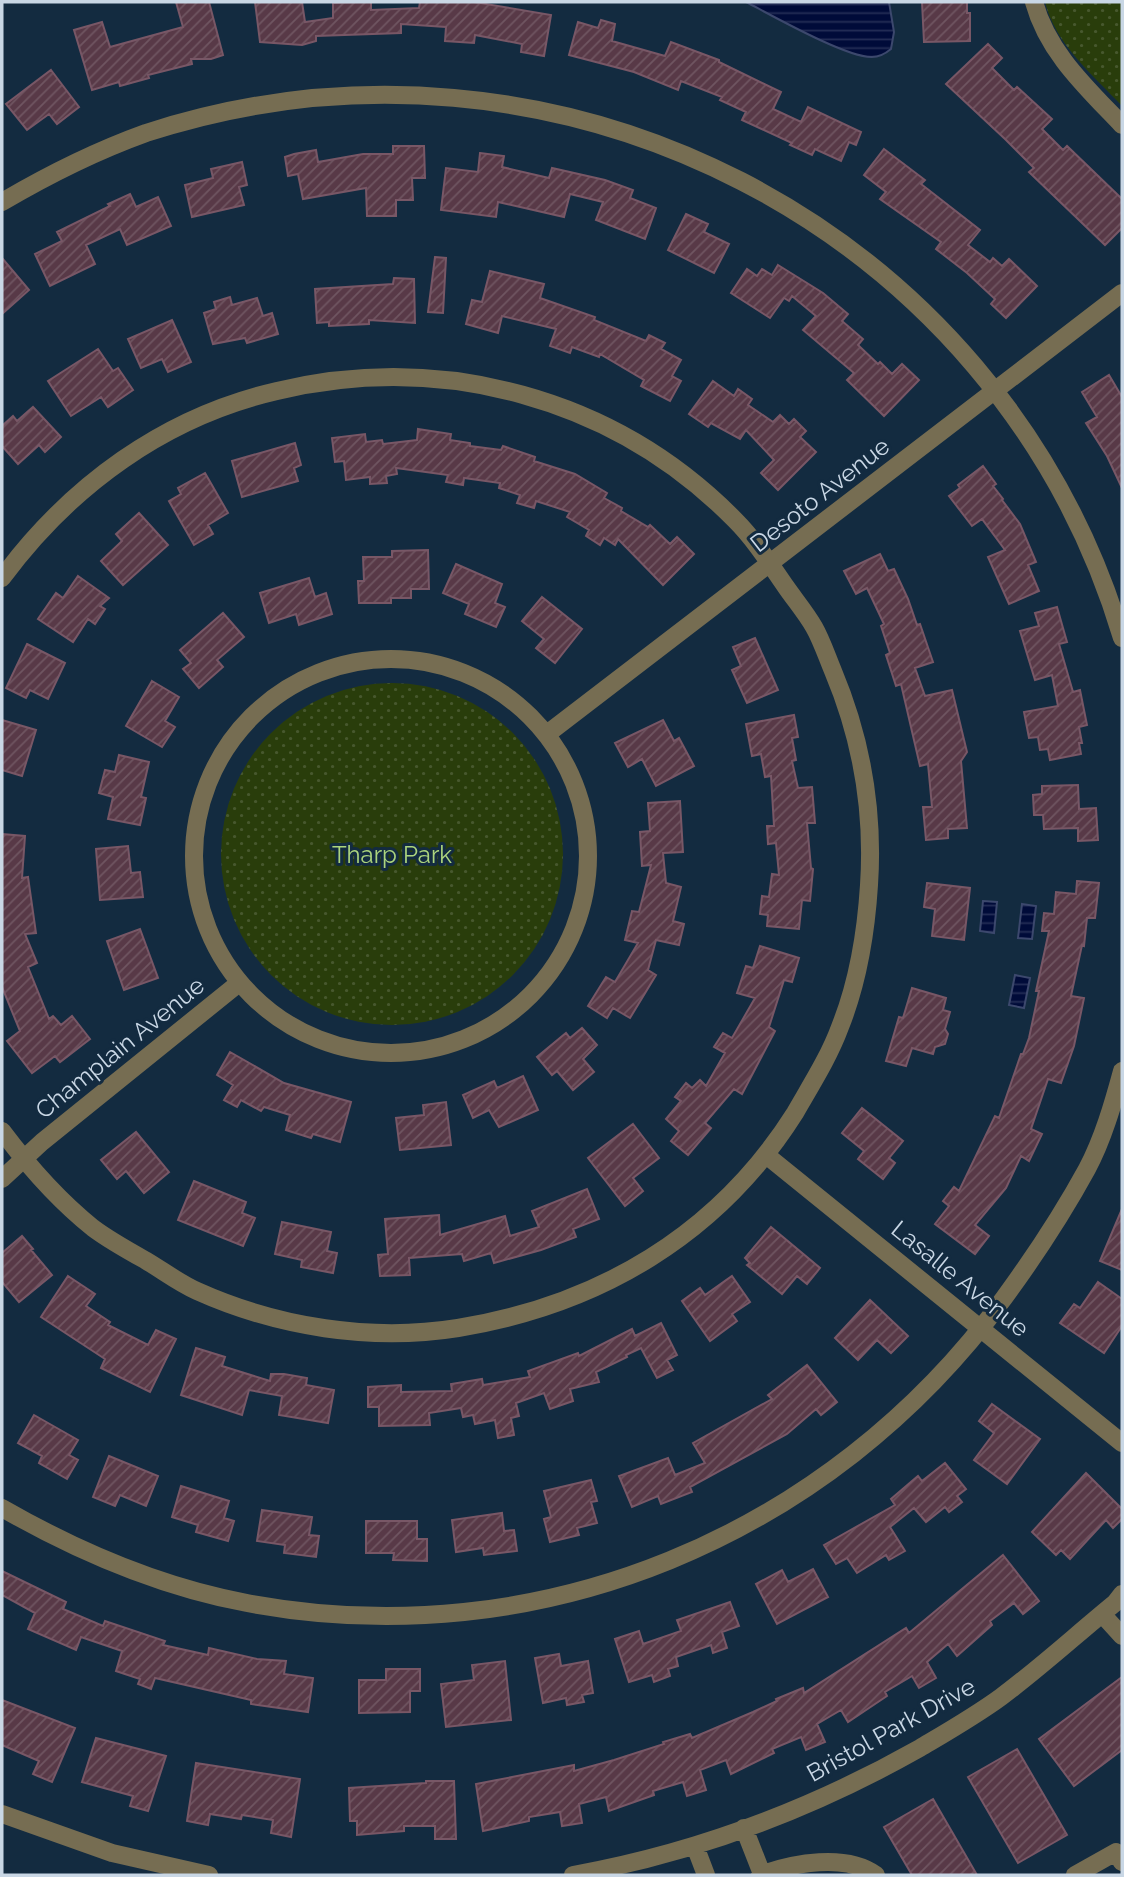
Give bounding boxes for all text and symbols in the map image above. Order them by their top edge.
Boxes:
street label: Desoto Avenue [744,431,895,558]
park label: Tharp Park [332,840,452,869]
street label: Champlain Avenue [29,971,210,1125]
street label: Lasalle Avenue [886,1214,1035,1343]
street label: Bristol Park Drive [802,1671,980,1788]

